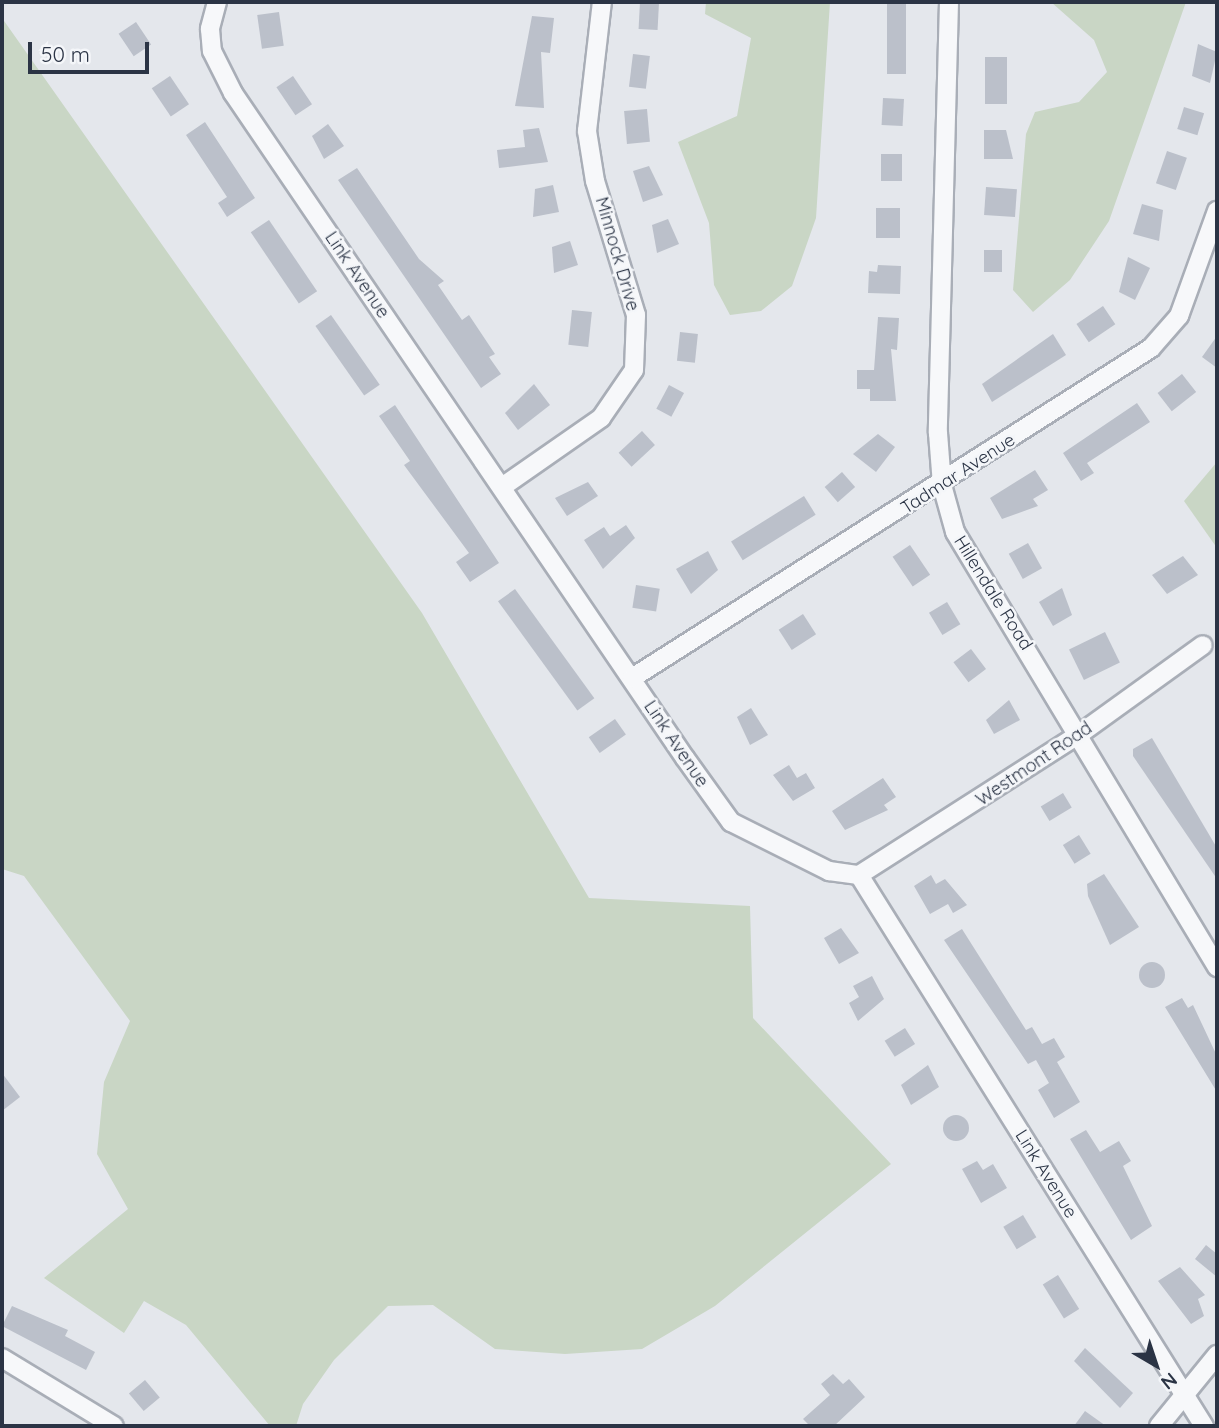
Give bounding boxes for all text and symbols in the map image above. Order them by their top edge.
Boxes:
scale bar [32,28,152,72]
text: 50 m [41,41,90,67]
street label: Minnock Drive [590,194,644,314]
street label: Link Avenue [320,228,394,322]
street label: Tadmar Avenue [897,429,1019,519]
street label: Hillendale Road [949,532,1037,654]
street label: Link Avenue [639,697,713,791]
street label: Westmont Road [972,717,1096,811]
street label: Link Avenue [1010,1126,1082,1222]
north arrow [1121,1330,1191,1400]
text: N [1156,1368,1182,1395]

